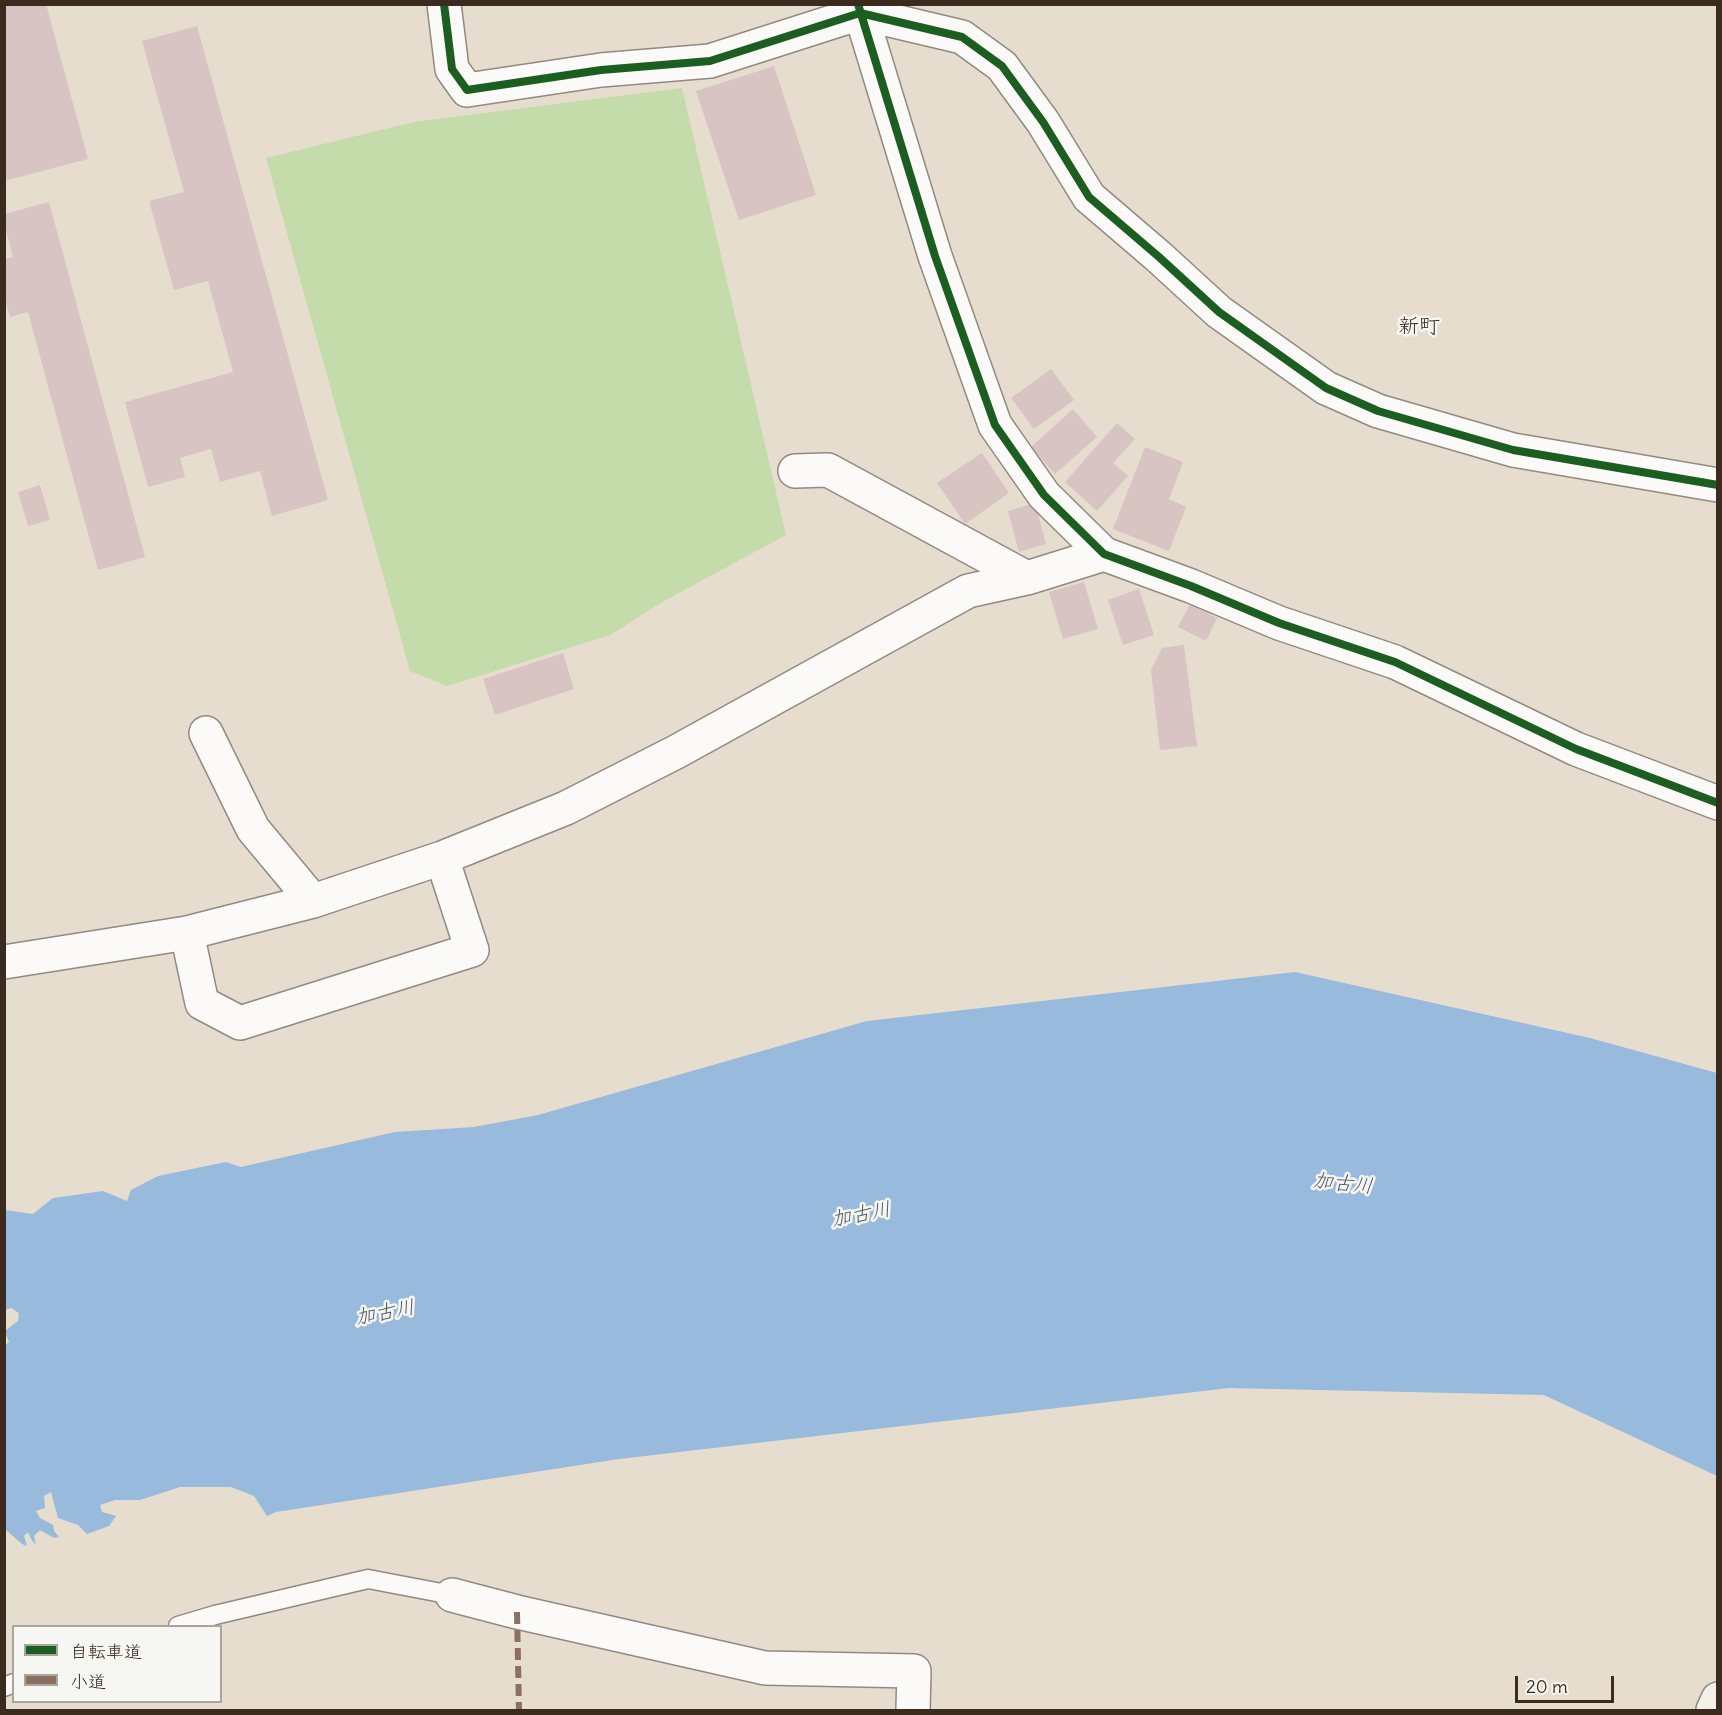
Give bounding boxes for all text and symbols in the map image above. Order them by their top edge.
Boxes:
district label: 新町 [1398,314,1440,340]
water label: 加古川 [1312,1169,1374,1199]
water label: 加古川 [829,1197,893,1233]
water label: 加古川 [353,1295,417,1331]
legend [12,1625,222,1703]
text: 自転車道 [70,1640,142,1663]
scale bar [1518,1664,1617,1702]
text: 小道 [70,1670,106,1693]
text: 20 m [1526,1675,1568,1698]

